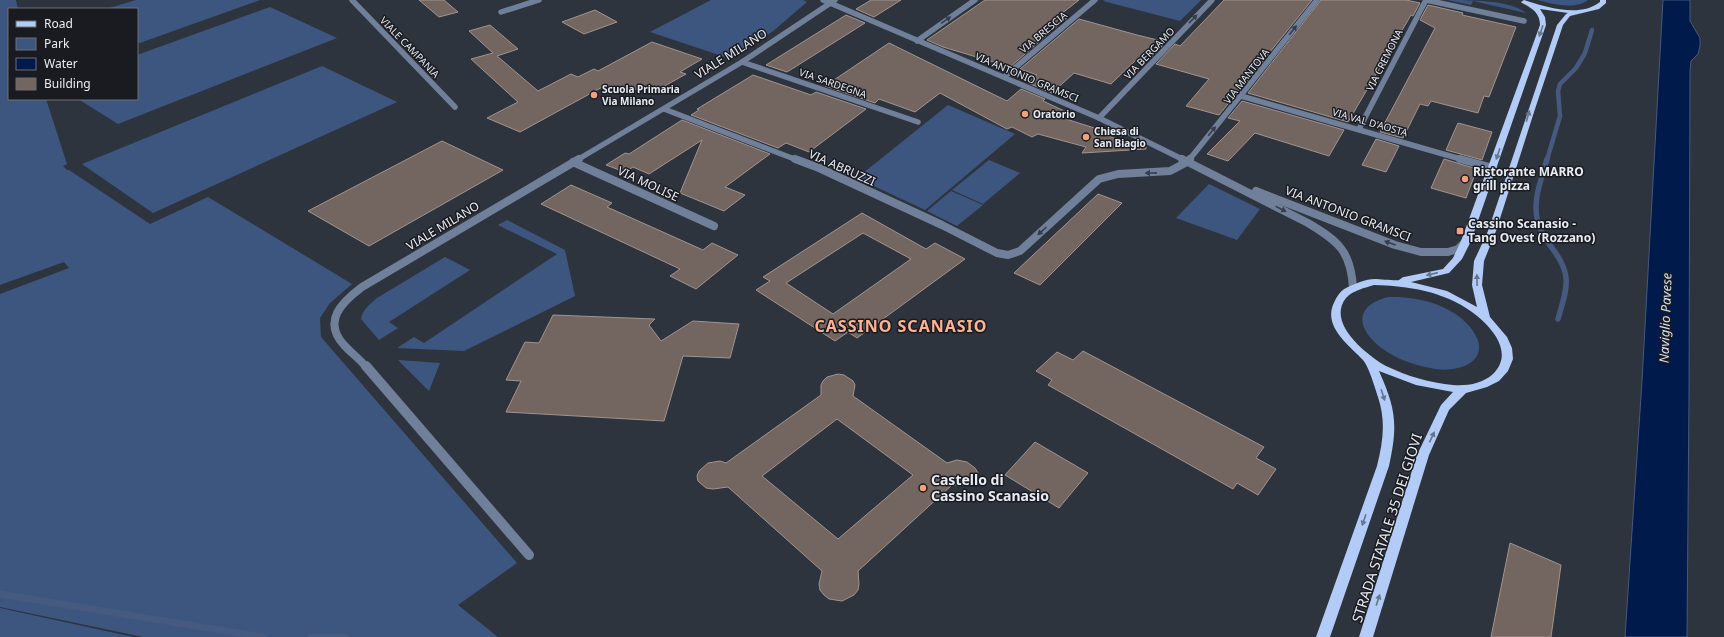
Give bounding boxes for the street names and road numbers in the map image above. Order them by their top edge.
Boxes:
street label: VIA BRESCIA [1016,8,1070,56]
street label: VIALE CAMPANIA [377,13,443,81]
street label: VIA BERGAMO [1121,24,1178,82]
street label: VIALE MILANO [691,25,770,83]
street label: VIA CREMONA [1362,26,1406,93]
street label: VIA MANTOVA [1220,45,1272,107]
street label: VIA ANTONIO GRAMSCI [973,49,1081,105]
street label: VIA SARDEGNA [797,65,869,101]
street label: VIA VAL D'AOSTA [1331,105,1410,140]
street label: VIA ABRUZZI [806,145,878,190]
street label: VIA MOLISE [615,162,682,205]
street label: VIA ANTONIO GRAMSCI [1283,182,1413,245]
street label: VIALE MILANO [403,197,482,254]
street label: STRADA STATALE 35 DEI GIOVI [1347,431,1426,625]

